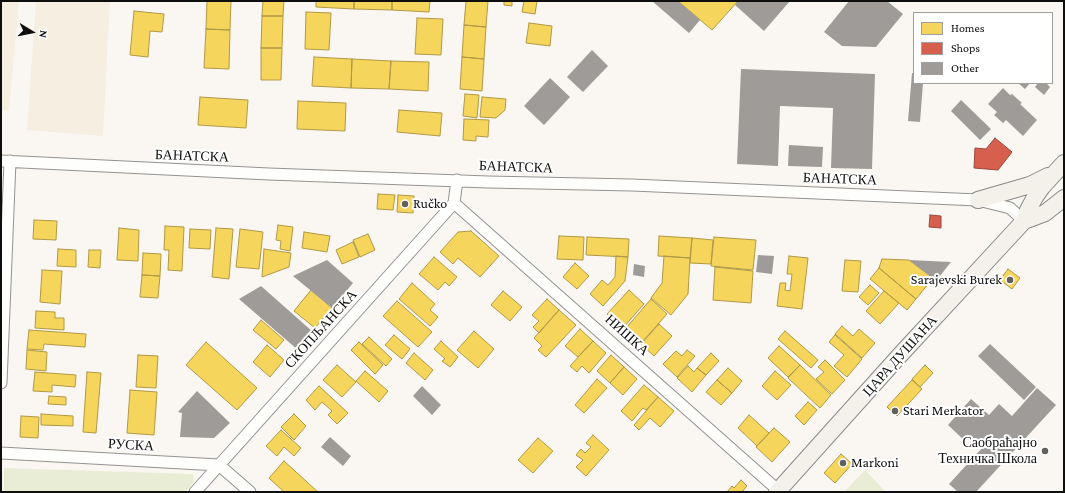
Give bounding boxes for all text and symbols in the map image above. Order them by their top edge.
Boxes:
north arrow [12,12,52,52]
legend [913,12,1053,84]
text: Homes [951,21,984,35]
text: N [37,29,50,39]
text: Shops [951,41,980,55]
text: Other [951,61,979,75]
street label: БАНАТСКА [155,146,229,166]
street label: БАНАТСКА [479,157,553,177]
street label: БАНАТСКА [803,169,877,189]
place label: Ručko [413,196,447,212]
marker: Ručko [400,199,410,209]
place label: Sarajevski Burek [911,272,1002,288]
marker: Sarajevski Burek [1005,275,1015,285]
street label: СКОПЉАНСКА [281,286,361,372]
street label: НИШКА [601,311,653,359]
street label: ЦАРА ДУШАНА [859,312,941,400]
place label: Stari Merkator [903,403,984,419]
marker: Stari Merkator [890,406,900,416]
street label: РУСКА [108,435,154,455]
place label: Саобраћајно Техничка Школа [938,435,1037,468]
marker: Саобраћајно Техничка Школа [1040,446,1050,456]
place label: Markoni [851,455,899,471]
marker: Markoni [838,458,848,468]

